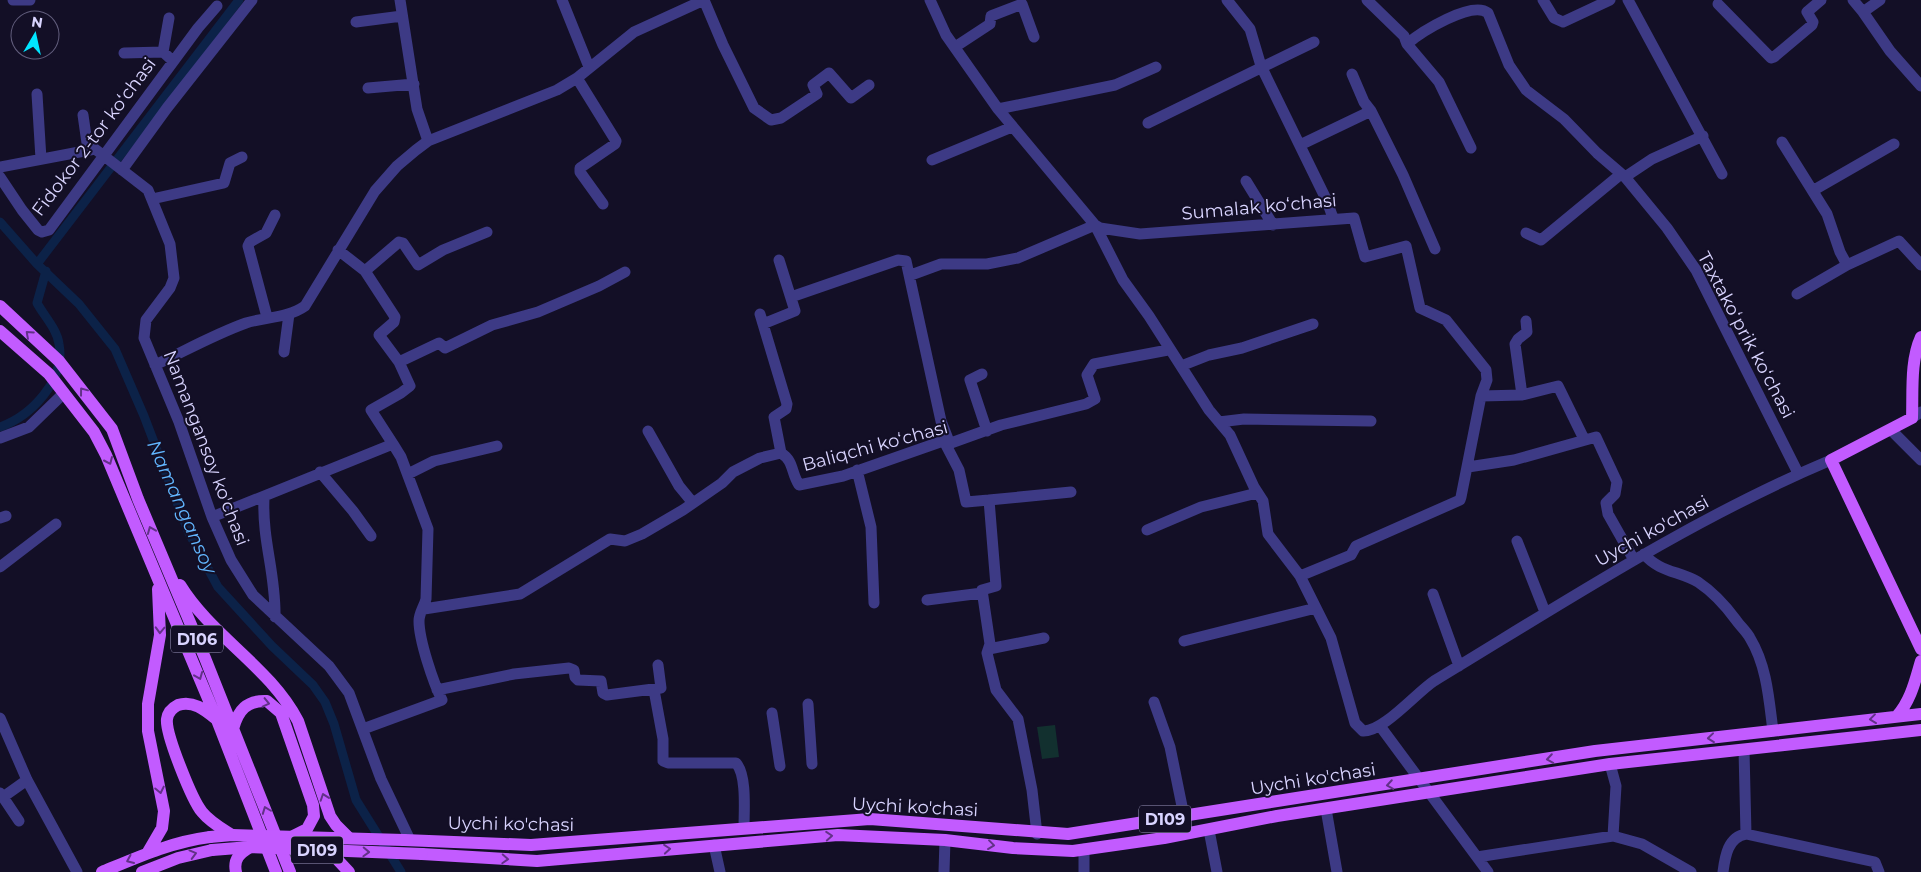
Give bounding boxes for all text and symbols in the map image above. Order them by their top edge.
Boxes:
north arrow [10,10,60,60]
text: N [30,12,44,32]
street label: Fidokor 2-tor koʻchasi [27,53,161,221]
street label: Sumalak koʻchasi [1180,189,1338,225]
street label: Taxtakoʻprik koʻchasi [1693,248,1799,422]
one-way arrow [26,331,35,340]
street label: Namangansoy ko'chasi [159,347,253,549]
one-way arrow [81,388,89,397]
street label: Baliqchi koʻchasi [800,416,950,476]
water label: Namangansoy [142,437,222,577]
one-way arrow [102,456,113,465]
street label: Uychi ko'chasi [1591,491,1713,571]
one-way arrow [147,527,157,535]
one-way arrow [155,626,165,634]
road number: D106 [171,626,223,652]
one-way arrow [193,671,203,679]
one-way arrow [262,697,270,708]
one-way arrow [1868,713,1876,724]
one-way arrow [1707,732,1715,743]
one-way arrow [1546,753,1554,763]
street label: Uychi ko'chasi [1249,758,1377,800]
one-way arrow [1385,779,1394,789]
one-way arrow [154,785,165,794]
street label: Uychi ko'chasi [851,793,979,821]
one-way arrow [319,794,329,802]
one-way arrow [262,806,272,815]
road number: D109 [1139,806,1191,832]
street label: Uychi ko'chasi [447,812,575,836]
one-way arrow [825,830,833,841]
road number: D109 [291,836,343,864]
one-way arrow [987,839,995,850]
one-way arrow [664,844,672,855]
one-way arrow [362,847,370,857]
one-way arrow [189,850,197,860]
one-way arrow [126,853,135,864]
one-way arrow [502,854,510,865]

